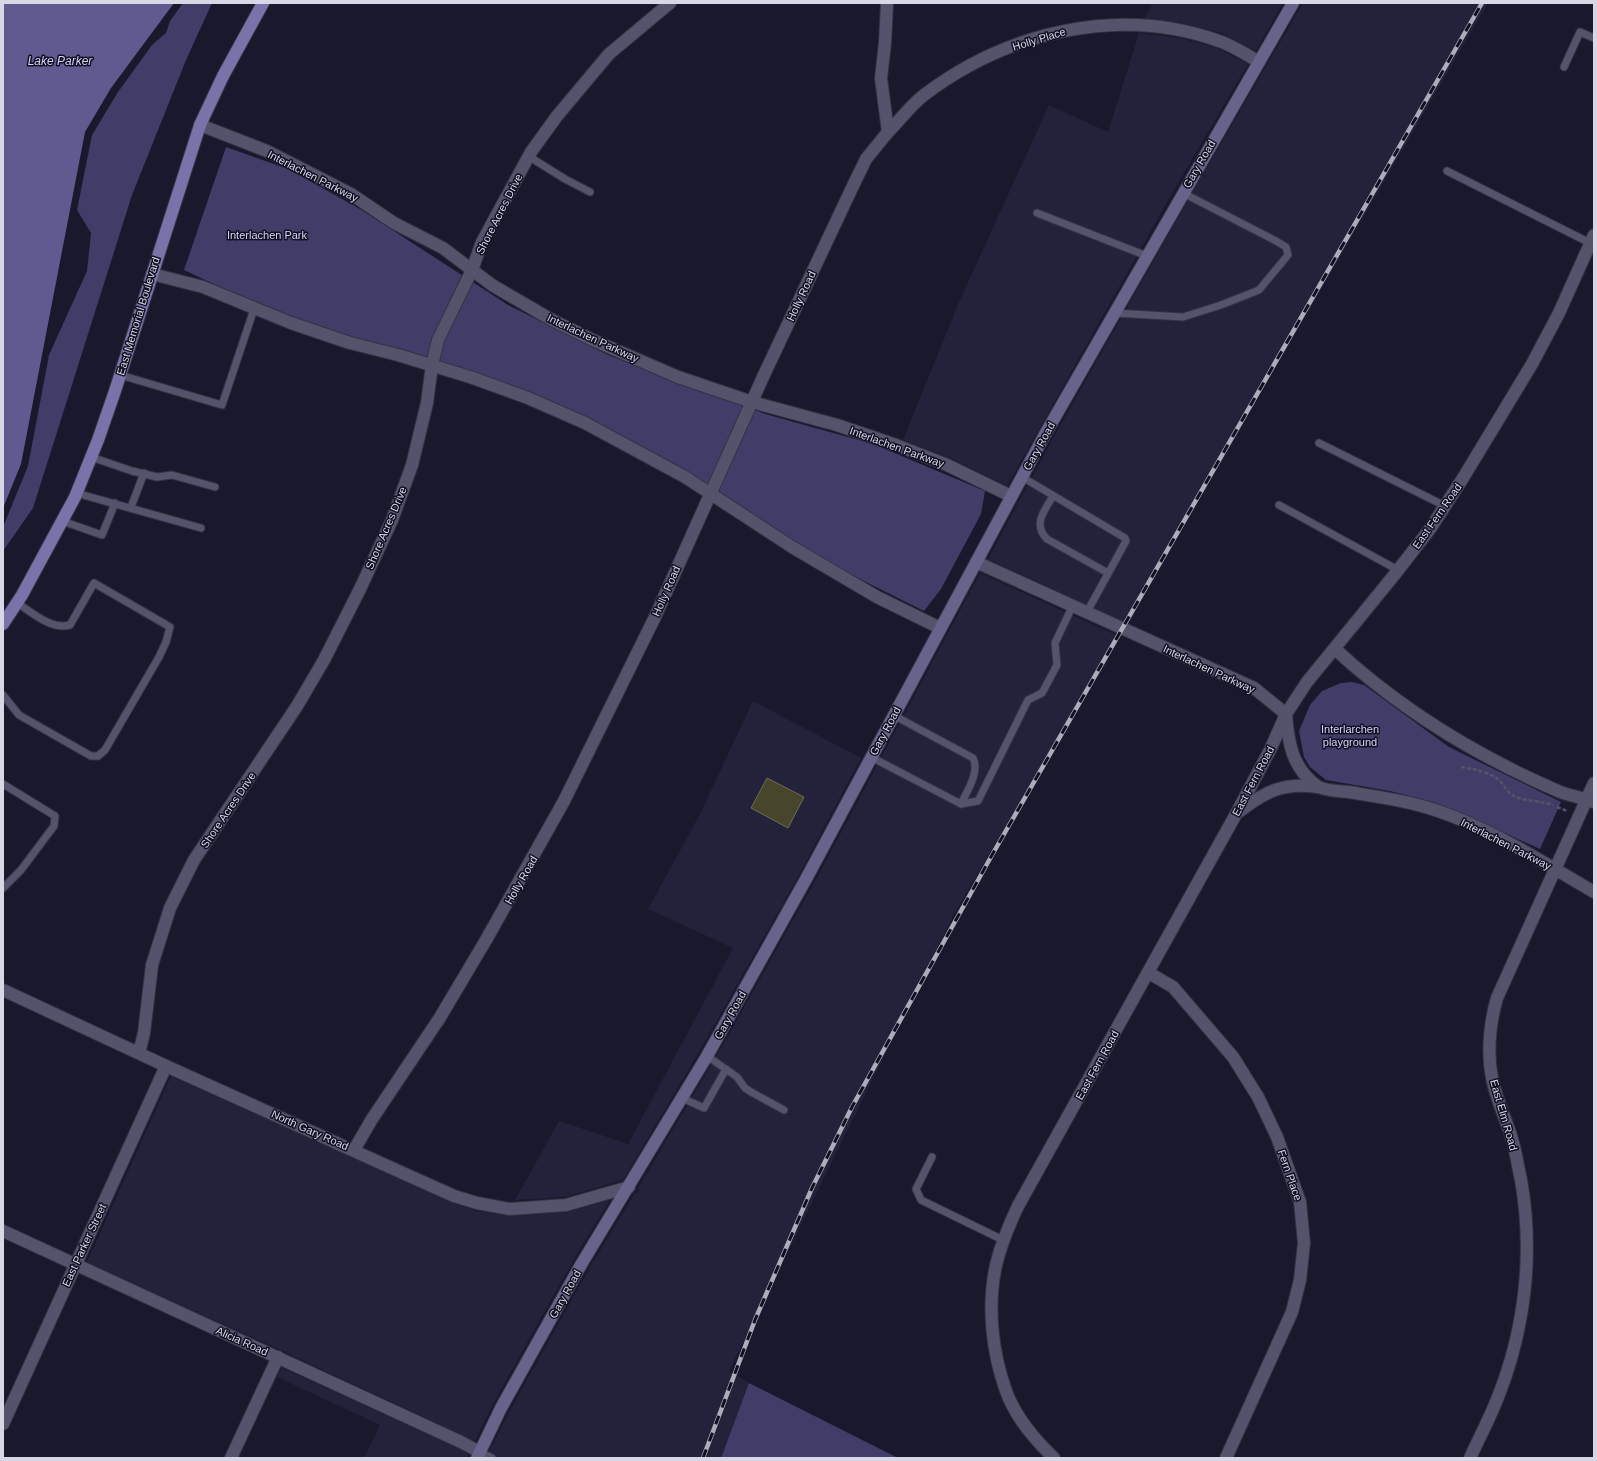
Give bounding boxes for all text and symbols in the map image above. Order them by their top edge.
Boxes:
street label: Holly Place [1011,25,1067,53]
water label: Lake Parker [28,54,93,68]
street label: Gary Road [1181,138,1217,190]
street label: Interlachen Parkway [266,148,361,204]
street label: Shore Acres Drive [474,172,524,256]
park label: Interlachen Park [227,229,308,241]
street label: East Memorial Boulevard [114,255,162,377]
street label: Holly Road [784,269,818,323]
street label: Interlachen Parkway [545,312,641,365]
street label: Gary Road [1021,420,1057,472]
street label: Interlachen Parkway [848,424,946,470]
street label: East Fern Road [1410,481,1464,551]
street label: Shore Acres Drive [363,485,409,571]
street label: Holly Road [650,564,682,618]
street label: Interlachen Parkway [1161,643,1257,696]
street label: Gary Road [867,705,903,757]
park label: Interlarchen playground [1321,723,1379,748]
street label: East Fern Road [1230,744,1276,818]
street label: Shore Acres Drive [198,770,258,850]
street label: Interlachen Parkway [1459,816,1554,872]
street label: Holly Road [502,854,540,906]
street label: Gary Road [712,989,748,1041]
street label: East Fern Road [1073,1028,1121,1102]
street label: East Elm Road [1488,1078,1520,1152]
street label: North Gary Road [270,1108,350,1152]
street label: Fern Place [1276,1148,1304,1202]
street label: East Parker Street [60,1202,108,1288]
street label: Gary Road [547,1268,583,1320]
street label: Alicia Road [214,1324,270,1358]

